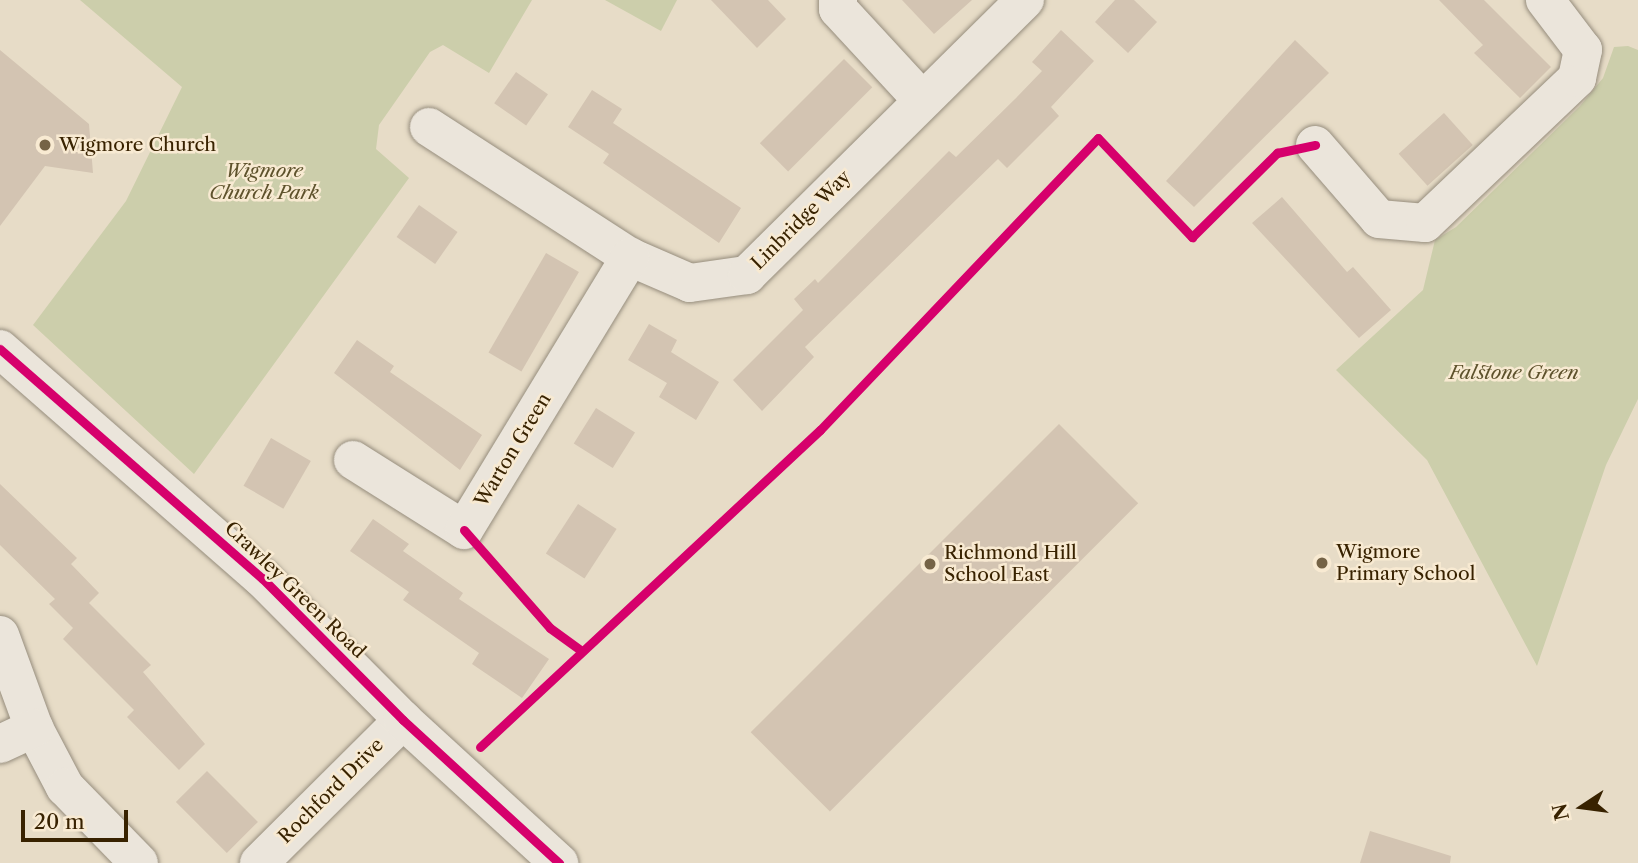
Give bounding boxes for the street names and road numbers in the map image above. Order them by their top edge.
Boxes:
street label: Linbridge Way [746,165,856,275]
street label: Warton Green [470,389,556,511]
street label: Crawley Green Road [220,517,370,663]
street label: Rochford Drive [274,734,388,848]

